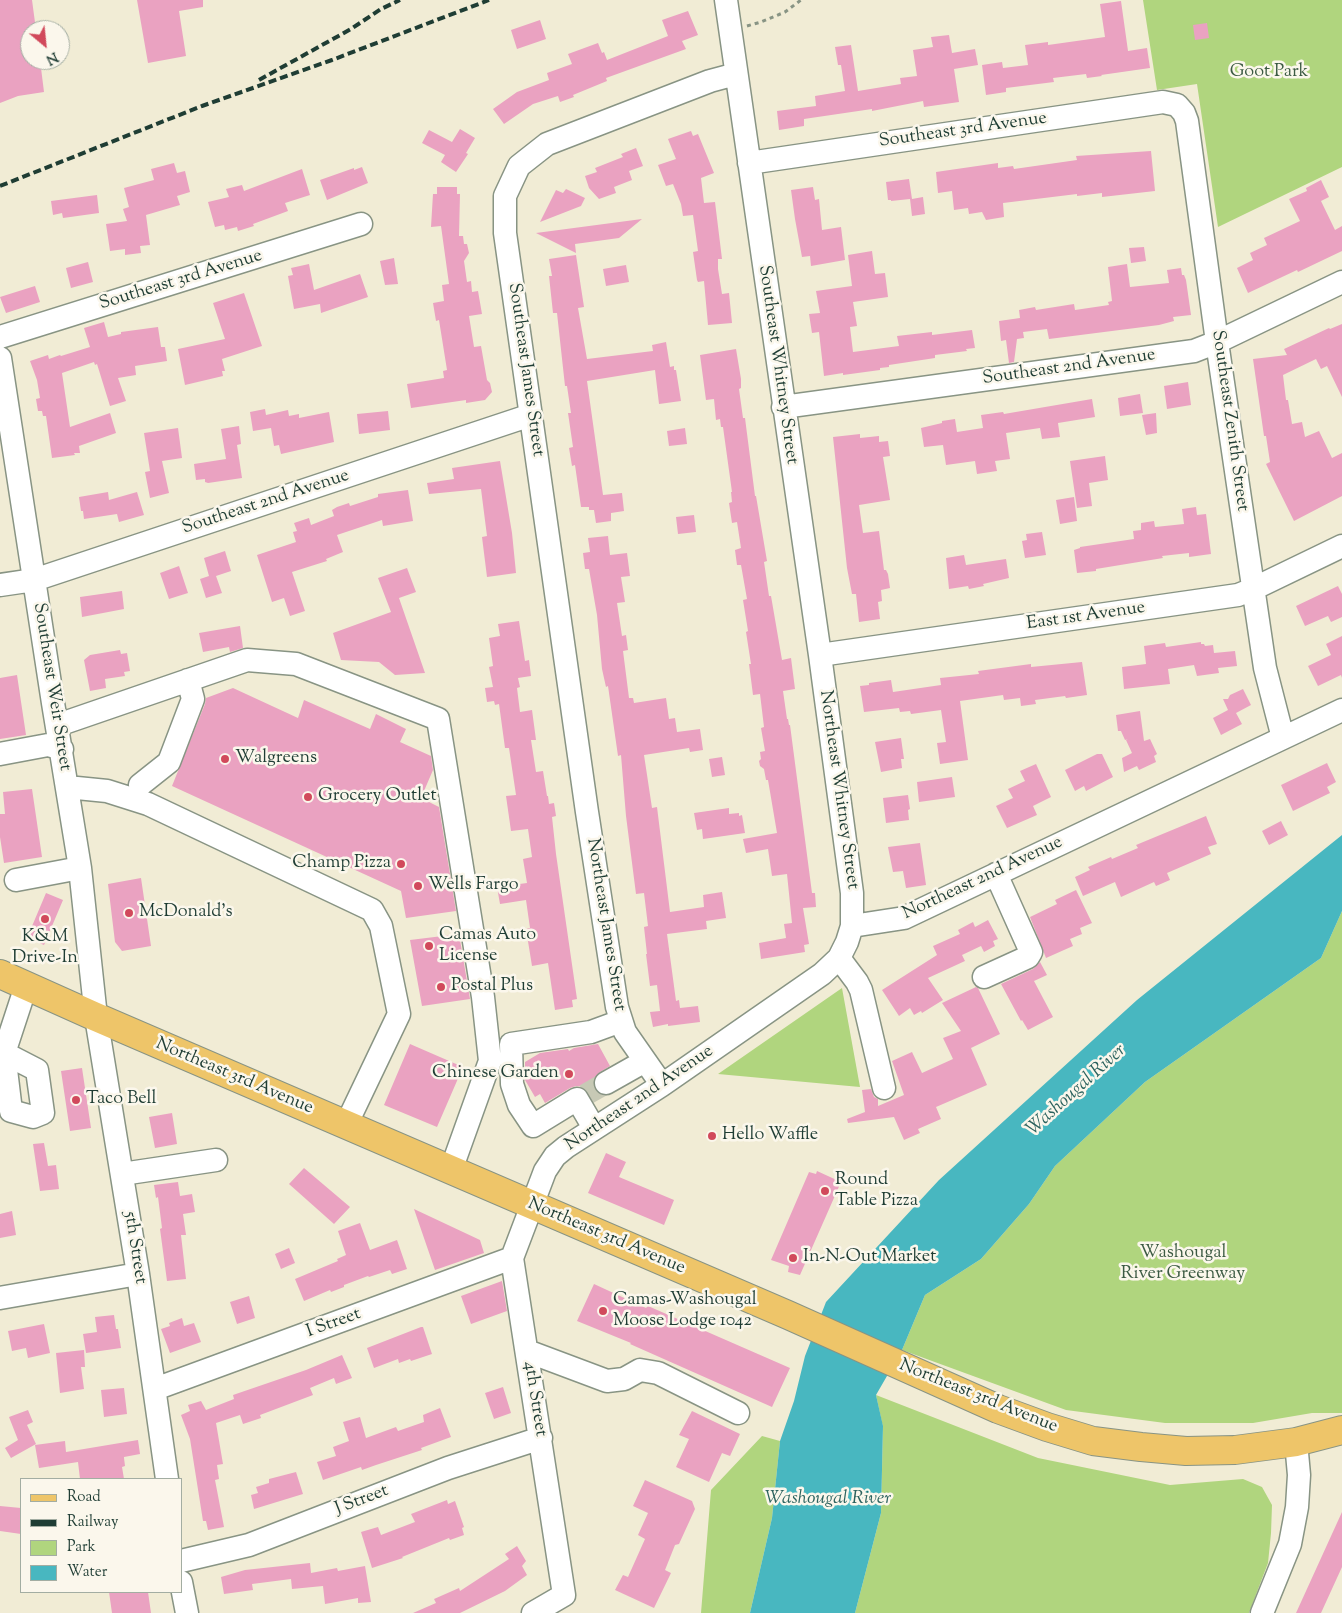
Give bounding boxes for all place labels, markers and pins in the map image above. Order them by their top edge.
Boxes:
place label: Walgreens [235,748,317,770]
marker: Walgreens [219,753,231,765]
place label: Grocery Outlet [318,786,437,808]
marker: Grocery Outlet [302,791,314,803]
place label: Champ Pizza [292,853,391,875]
marker: Champ Pizza [395,858,407,870]
place label: Wells Fargo [428,875,519,897]
marker: Wells Fargo [412,880,424,892]
place label: McDonald's [139,902,233,924]
marker: McDonald's [123,907,135,919]
marker: K&M Drive-In [39,913,51,925]
place label: Camas Auto License [439,925,536,968]
place label: K&M Drive-In [12,927,78,970]
marker: Camas Auto License [423,940,435,952]
place label: Postal Plus [451,976,533,998]
marker: Postal Plus [435,981,447,993]
place label: Chinese Garden [432,1063,559,1085]
marker: Chinese Garden [563,1068,575,1080]
place label: Taco Bell [86,1089,157,1111]
marker: Taco Bell [70,1094,82,1106]
place label: Hello Waffle [722,1125,818,1147]
marker: Hello Waffle [706,1130,718,1142]
place label: Round Table Pizza [835,1170,918,1212]
marker: Round Table Pizza [819,1185,831,1197]
place label: In-N-Out Market [803,1247,936,1269]
marker: In-N-Out Market [787,1252,799,1264]
place label: Camas-Washougal Moose Lodge 1042 [613,1290,757,1332]
marker: Camas-Washougal Moose Lodge 1042 [597,1305,609,1317]

